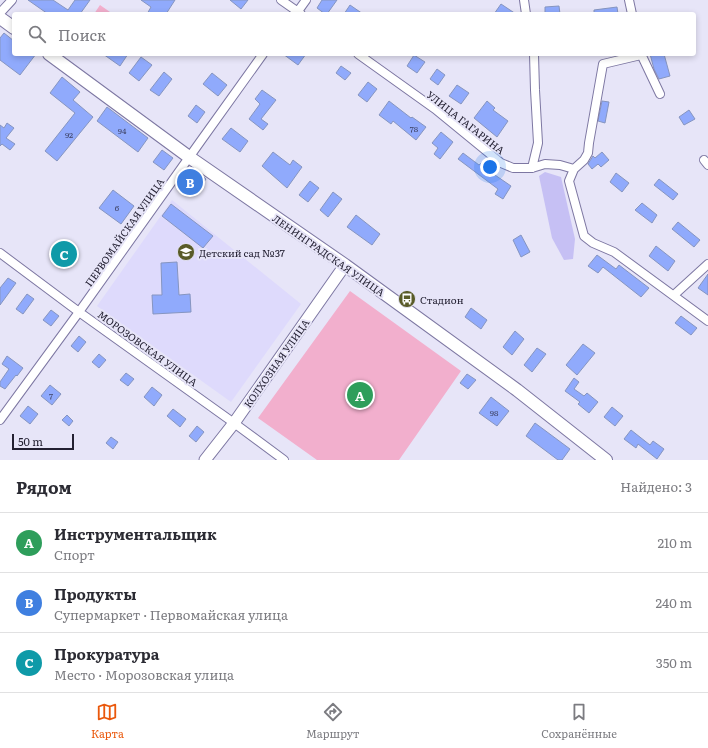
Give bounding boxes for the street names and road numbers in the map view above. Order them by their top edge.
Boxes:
street label: УЛИЦА ГАГАРИНА [424,87,509,158]
street label: ПЕРВОМАЙСКАЯ УЛИЦА [81,174,168,289]
street label: ЛЕНИНГРАДСКАЯ УЛИЦА [270,210,389,300]
street label: МОРОЗОВСКАЯ УЛИЦА [95,307,202,390]
street label: КОЛХОЗНАЯ УЛИЦА [240,315,313,410]

